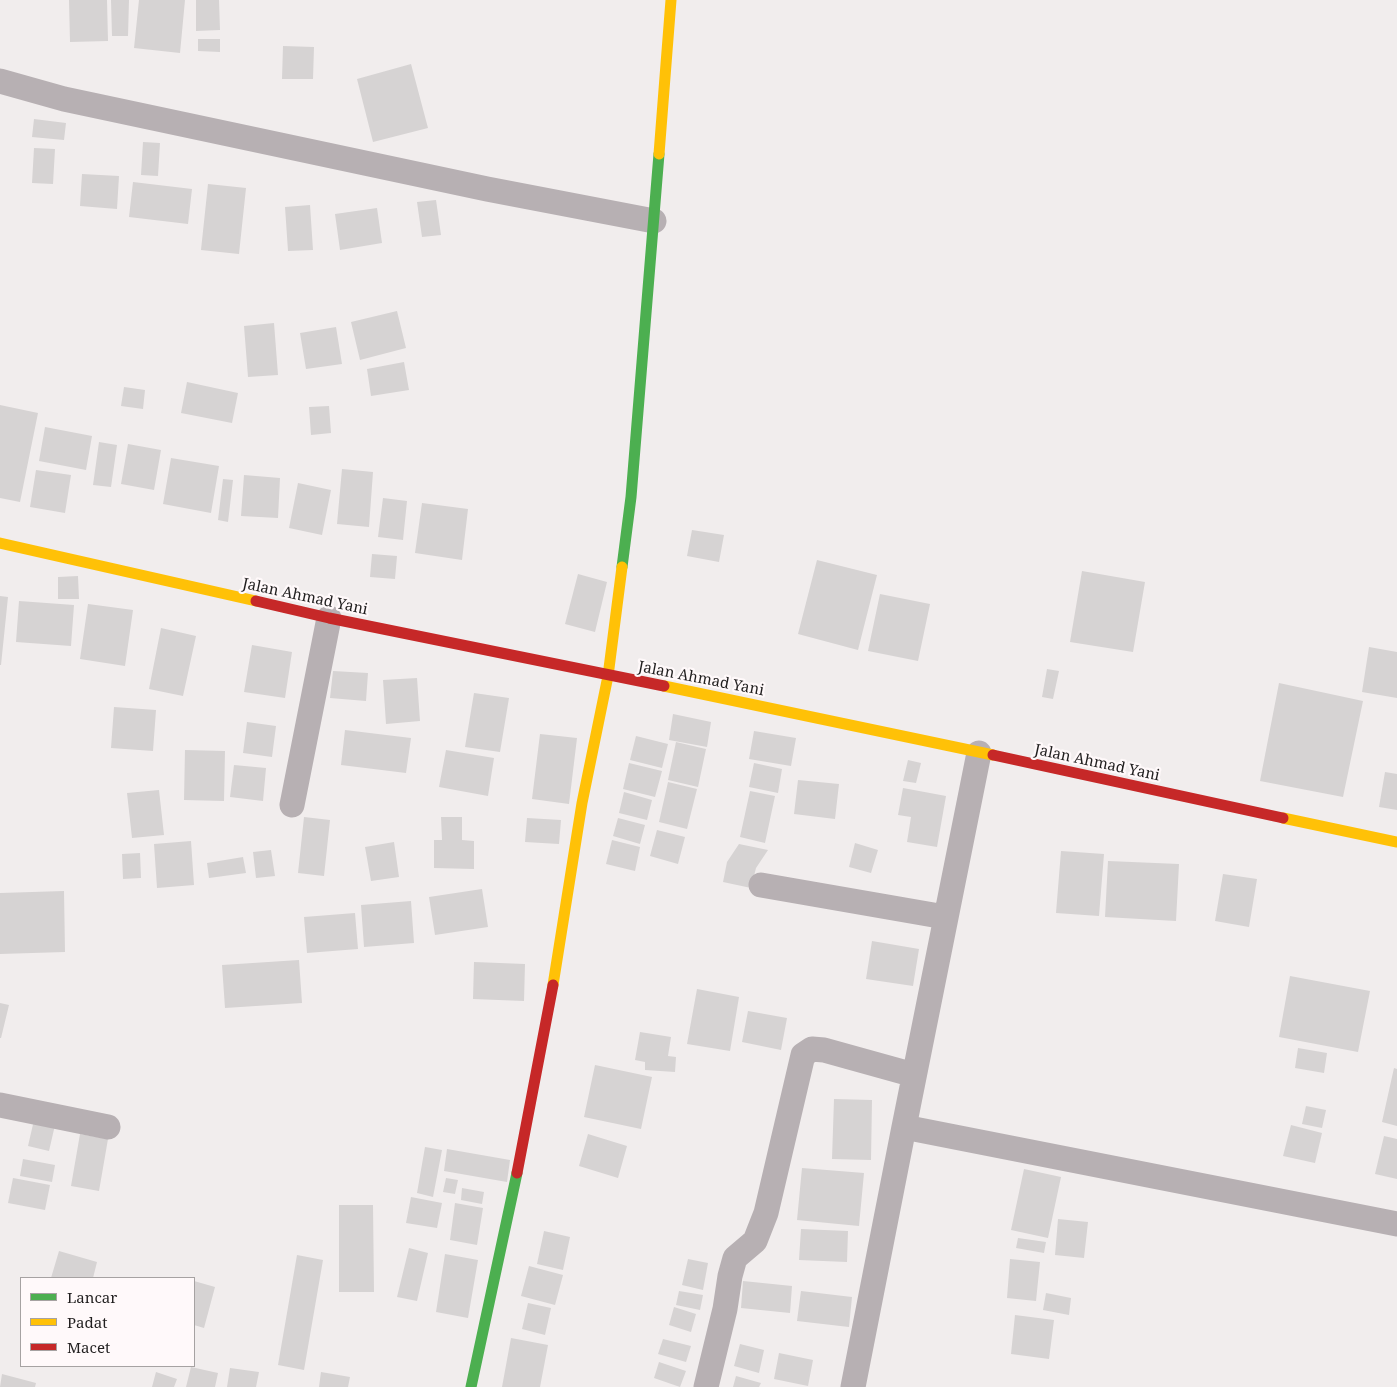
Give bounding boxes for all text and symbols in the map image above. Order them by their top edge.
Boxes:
street label: Jalan Ahmad Yani [241,575,369,619]
street label: Jalan Ahmad Yani [637,658,765,700]
street label: Jalan Ahmad Yani [1033,741,1161,785]
legend [20,1277,195,1367]
text: Lancar [67,1287,117,1307]
text: Padat [67,1312,107,1332]
text: Macet [67,1337,110,1357]

